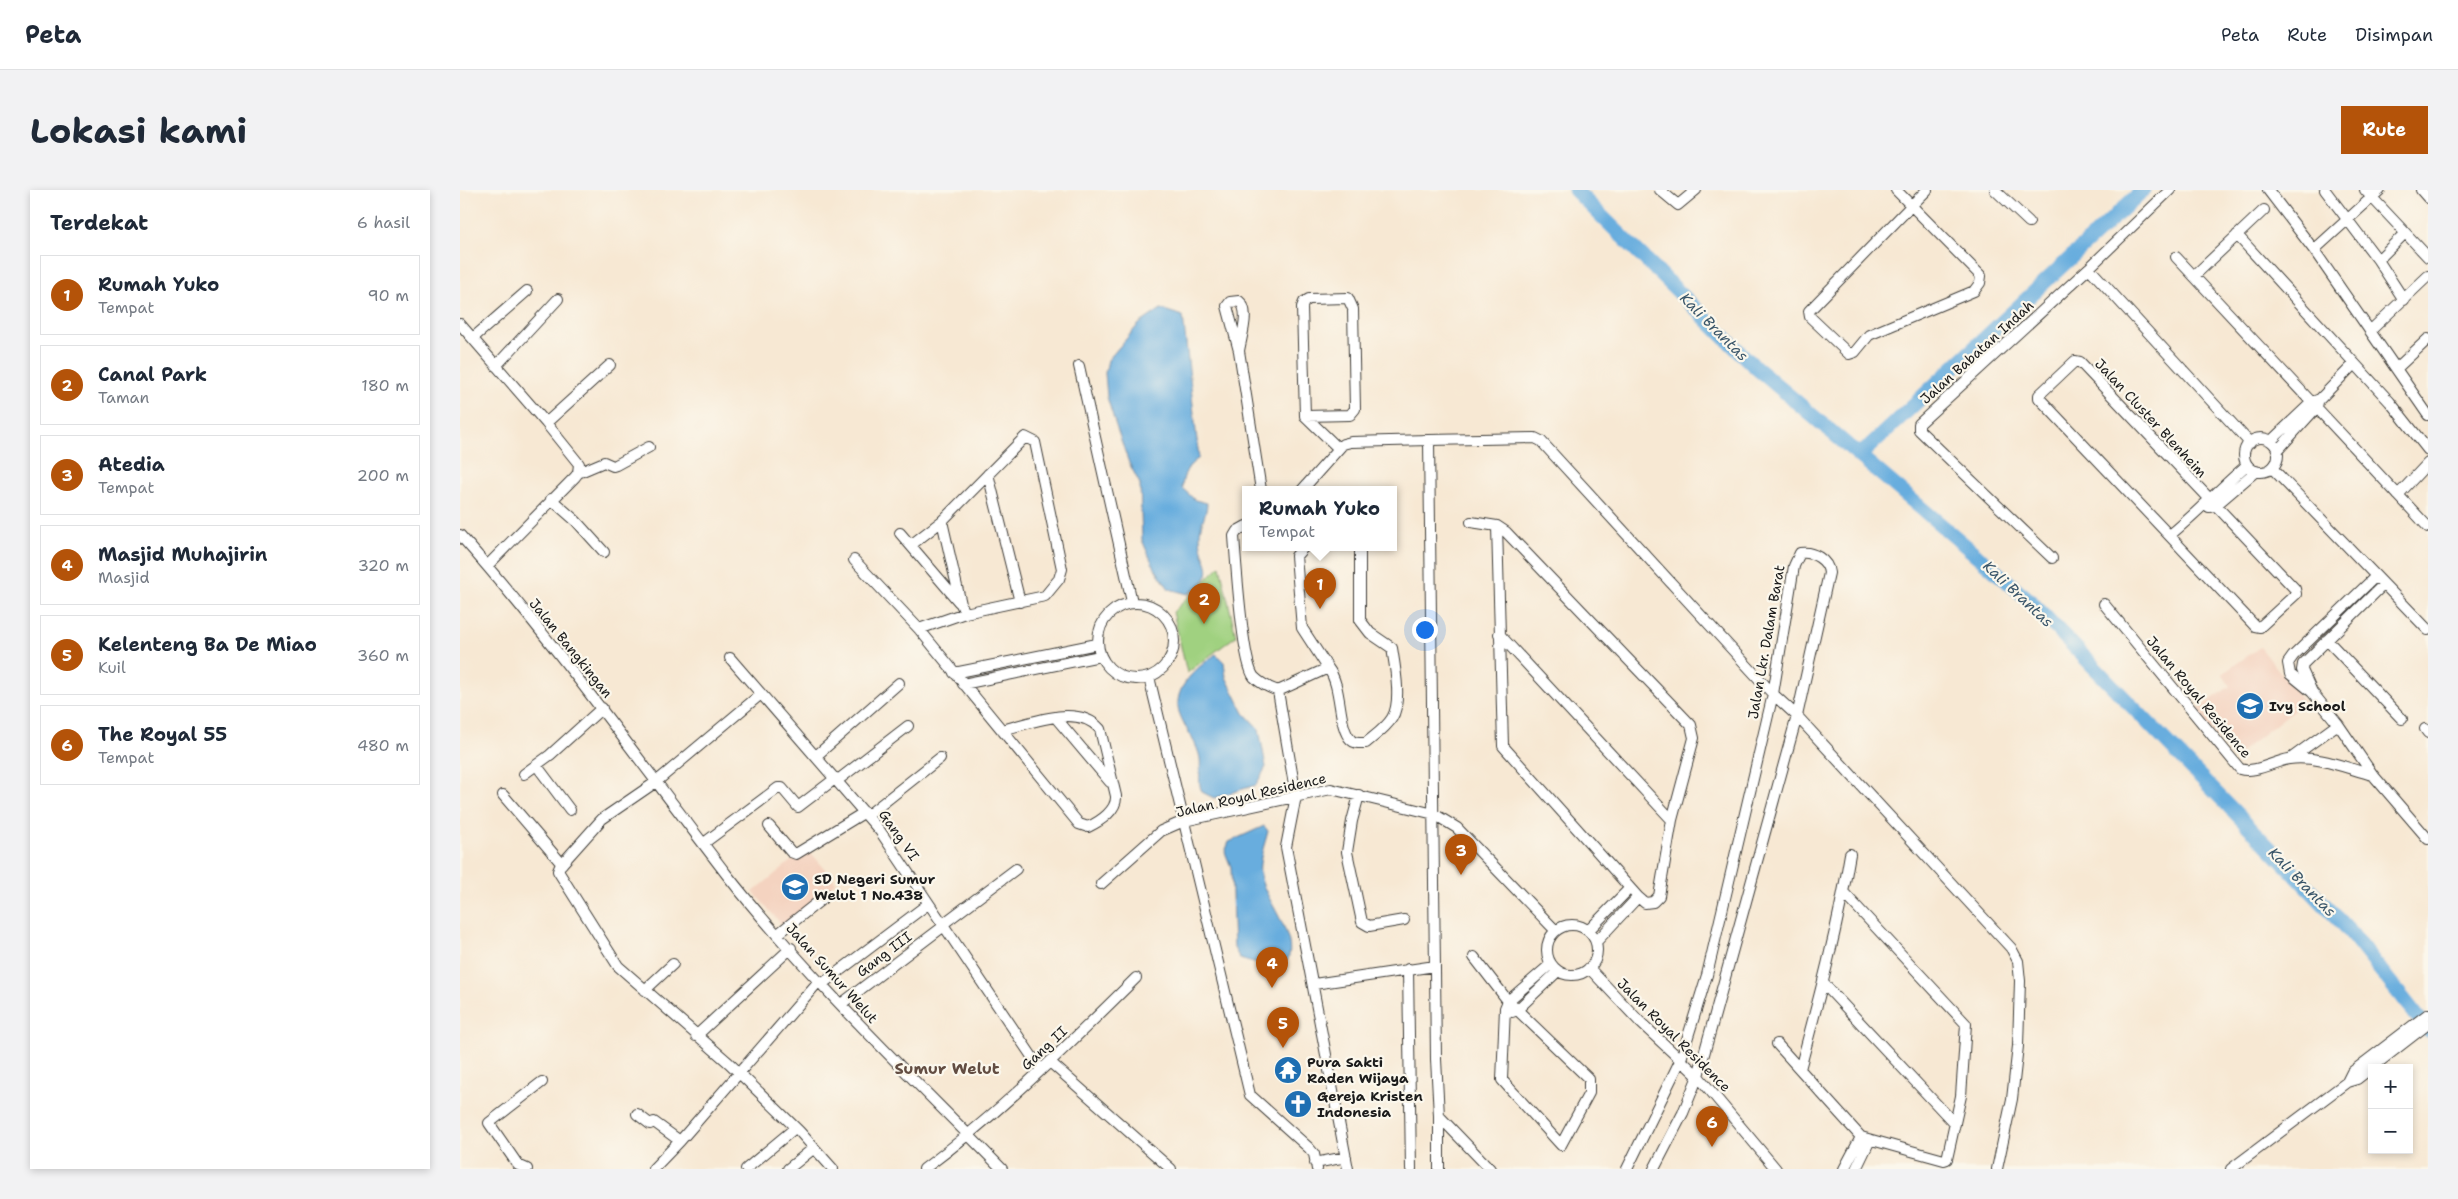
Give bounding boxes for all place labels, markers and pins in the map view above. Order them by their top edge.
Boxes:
pin: 1 [1304,568,1336,609]
pin: 2 [1188,583,1220,624]
school or university icon: Ivy School [2235,691,2265,721]
place label: Ivy School [2269,697,2346,715]
pin: 3 [1445,834,1477,875]
place label: SD Negeri Sumur Welut 1 No.438 [814,870,936,904]
school or university icon: SD Negeri Sumur Welut 1 No.438 [780,872,810,902]
pin: 4 [1256,947,1288,988]
pin: 5 [1267,1007,1299,1048]
place label: Pura Sakti Raden Wijaya [1307,1053,1409,1087]
temple icon: Pura Sakti Raden Wijaya [1273,1055,1303,1085]
place label: Gereja Kristen Indonesia [1317,1087,1423,1121]
church icon: Gereja Kristen Indonesia [1283,1089,1313,1119]
pin: 6 [1696,1106,1728,1147]

